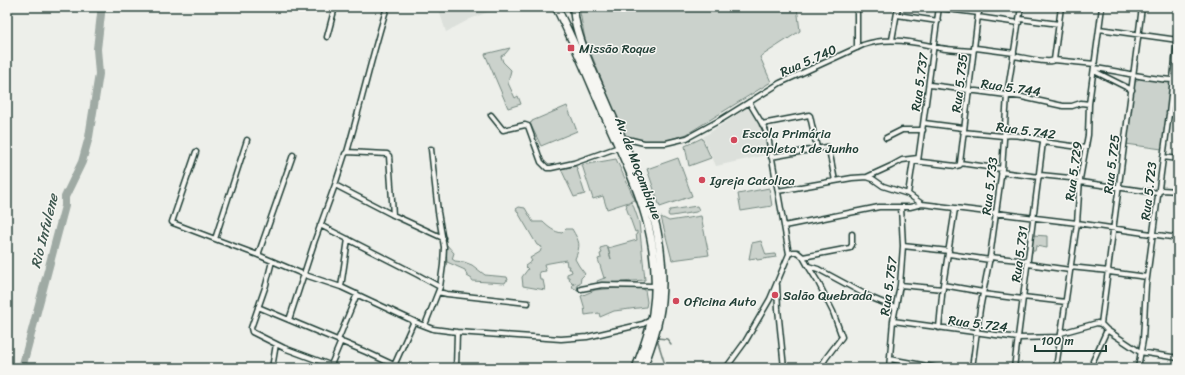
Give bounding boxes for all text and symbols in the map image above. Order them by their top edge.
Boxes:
place label: Missão Roque [579,37,656,60]
street label: Rua 5.740 [776,38,840,83]
marker: Missão Roque [566,43,576,53]
street label: Rua 5.737 [904,50,935,113]
street label: Rua 5.735 [944,52,975,114]
street label: Rua 5.744 [979,72,1042,103]
street label: Av. de Moçambique [608,113,669,223]
street label: Rua 5.742 [995,115,1058,146]
place label: Escola Primária Completa 1 de Junho [742,122,859,160]
street label: Rua 5.725 [1096,133,1127,195]
marker: Escola Primária Completa 1 de Junho [729,135,739,145]
street label: Rua 5.729 [1058,140,1089,202]
street label: Rua 5.733 [975,156,1004,216]
street label: Rua 5.723 [1134,161,1163,222]
place label: Igreja Catolica [709,169,795,192]
marker: Igreja Catolica [697,175,707,185]
water label: Rio Infulene [23,190,66,271]
street label: Rua 5.731 [1004,224,1035,284]
street label: Rua 5.757 [873,253,904,317]
place label: Salão Quebrada [783,284,873,307]
place label: Oficina Auto [684,290,757,313]
marker: Salão Quebrada [770,290,780,300]
marker: Oficina Auto [671,296,681,306]
street label: Rua 5.724 [947,308,1009,339]
scale bar [1035,327,1106,353]
text: 100 m [1041,330,1074,352]

